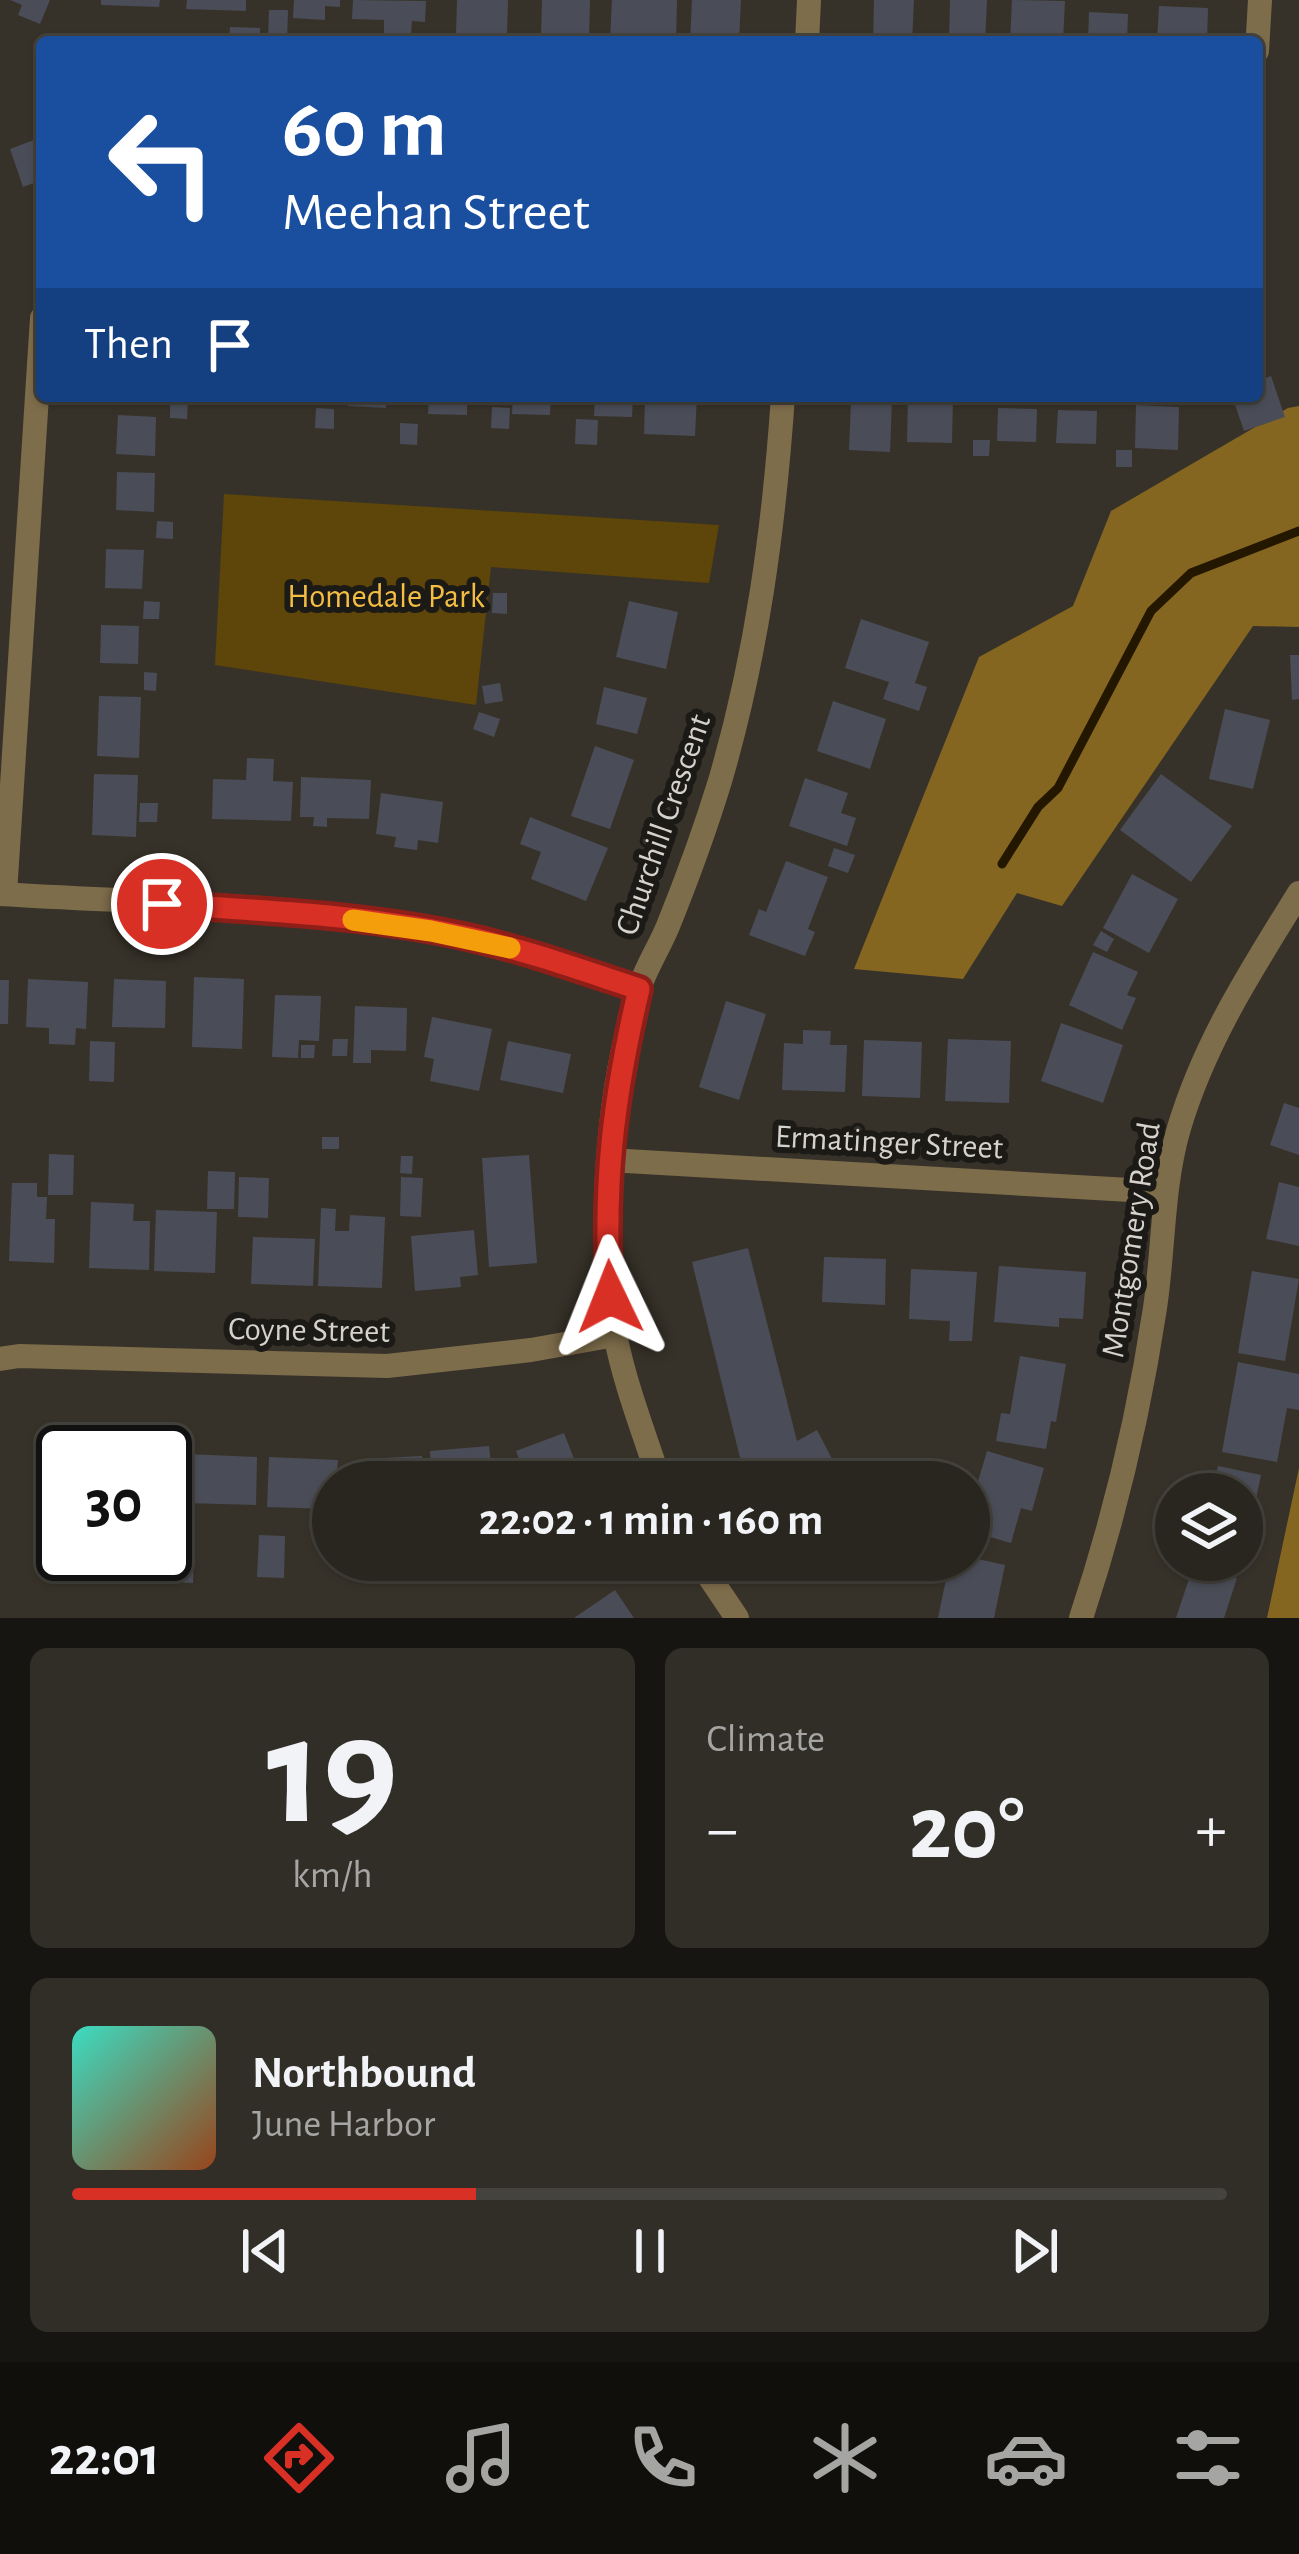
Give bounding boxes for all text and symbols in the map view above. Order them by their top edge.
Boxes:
icon: left [84,84,240,240]
text: 60 m [282,88,447,172]
text: Meehan Street [282,186,590,240]
icon: arrive [197,312,263,378]
text: Then [84,322,173,367]
park label: Homedale Park [287,581,485,614]
street label: Churchill Crescent [611,710,717,940]
pin [111,853,213,955]
icon: arrive [129,871,195,937]
street label: Montgomery Road [1097,1120,1167,1360]
street label: Ermatinger Street [774,1121,1004,1165]
position arrow [547,1234,673,1360]
street label: Coyne Street [228,1313,391,1349]
speed limit sign: 30 [36,1425,192,1581]
map controls [1155,1473,1263,1581]
button: layers [1155,1473,1263,1581]
text: 22:02 · 1 min · 160 m [479,1498,823,1543]
text: 19 [266,1696,398,1852]
text: Climate [707,1720,825,1759]
text: 20° [909,1785,1025,1875]
text: − [707,1797,738,1863]
text: + [1195,1797,1227,1863]
text: km/h [292,1856,372,1895]
text: Northbound [252,2051,476,2096]
text: June Harbor [252,2105,435,2144]
icon: previous [232,2218,298,2284]
icon: pause [617,2218,683,2284]
icon: next [1002,2218,1068,2284]
icon: directions [257,2416,341,2500]
icon: music [439,2416,523,2500]
icon: phone [621,2416,705,2500]
icon: climate [803,2416,887,2500]
icon: car [984,2416,1068,2500]
icon: filters [1166,2416,1250,2500]
text: 22:01 [49,2431,160,2485]

